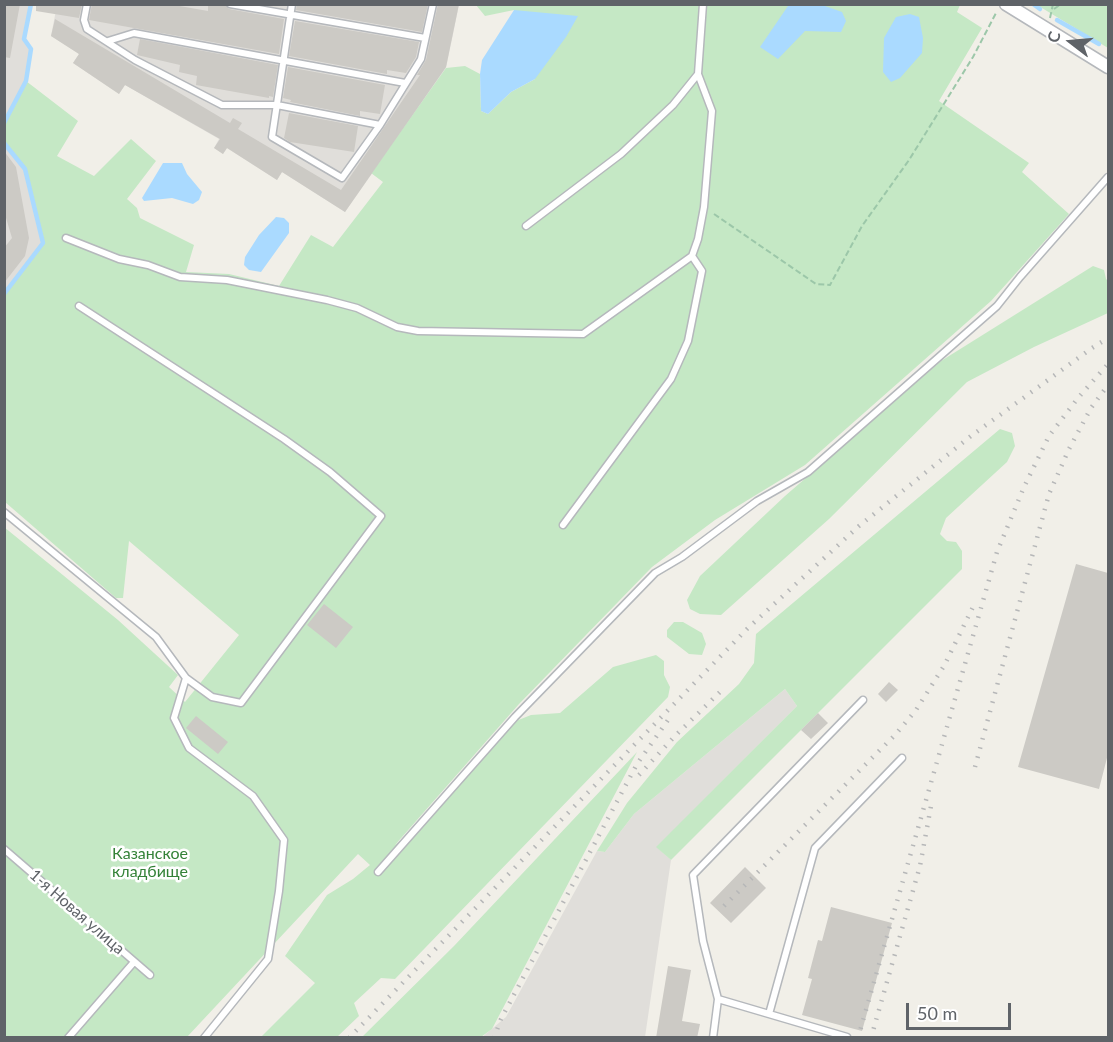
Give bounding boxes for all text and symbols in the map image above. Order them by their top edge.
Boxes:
north arrow [1041,12,1101,72]
text: С [1043,29,1064,45]
park label: Казанское кладбище [112,844,188,882]
street label: 1-я Новая улица [25,865,129,959]
scale bar [909,991,1014,1029]
text: 50 m [917,1002,957,1024]

